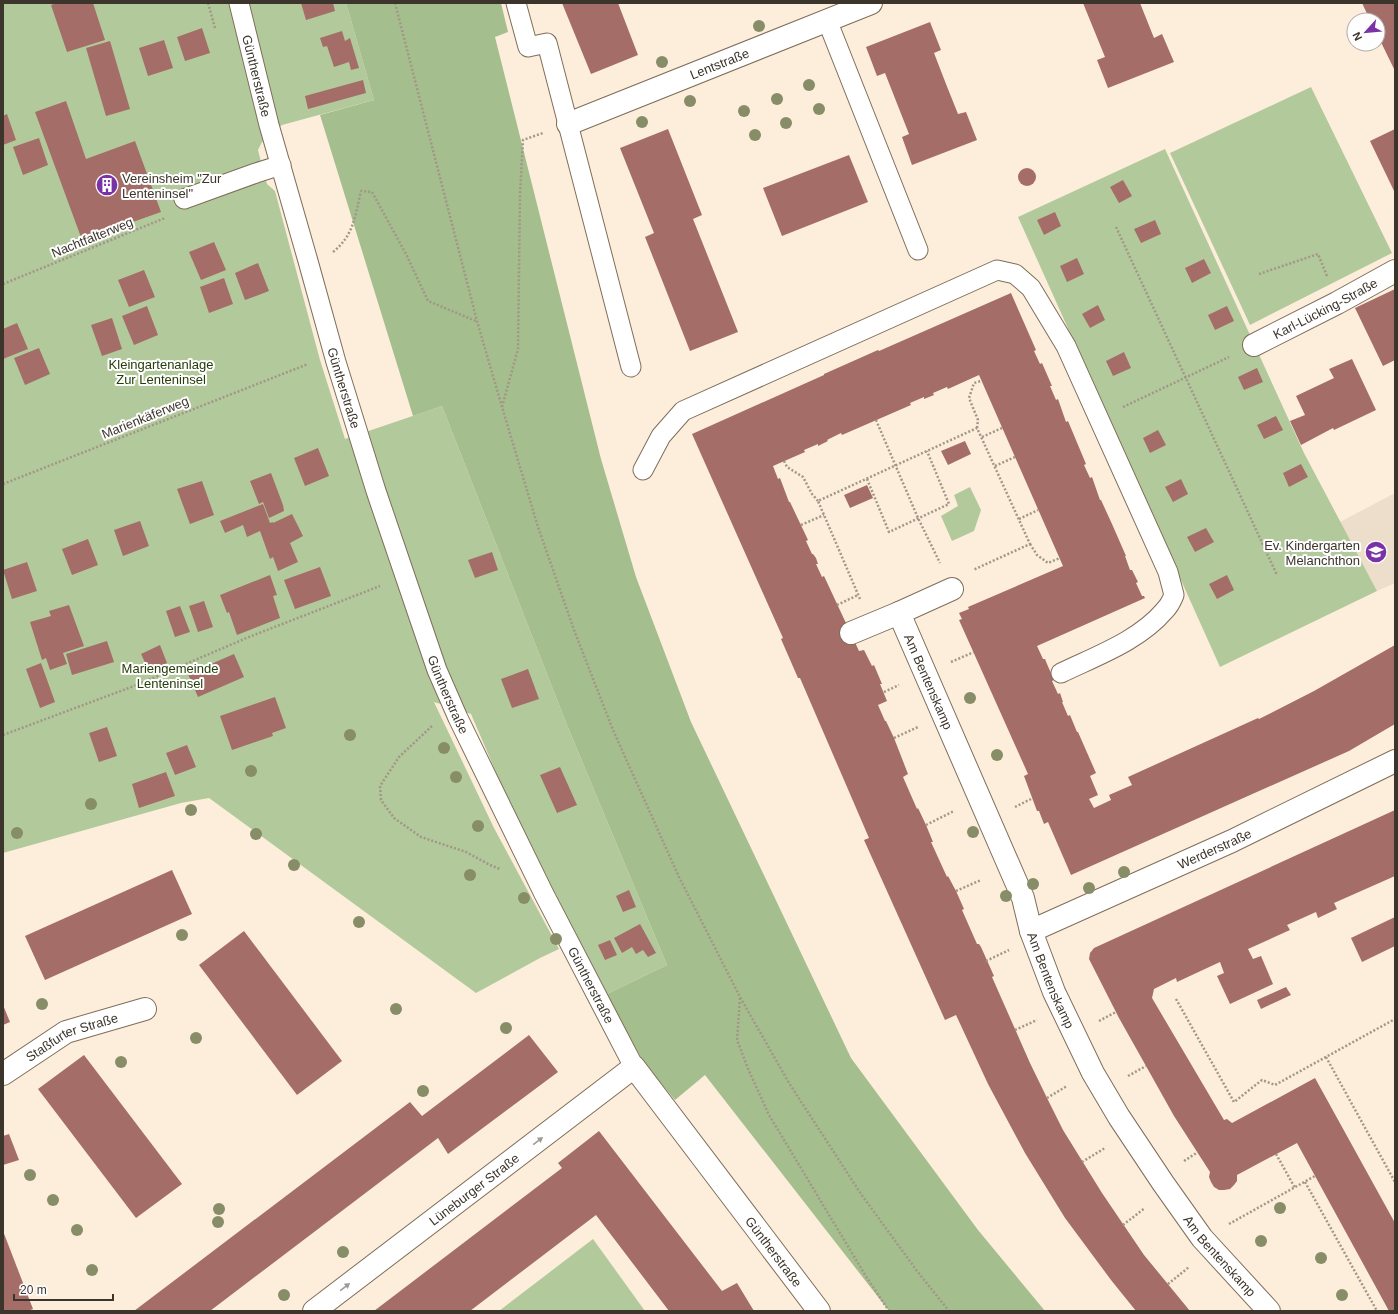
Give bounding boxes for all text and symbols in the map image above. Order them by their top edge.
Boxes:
north arrow [1346,12,1386,52]
text: N [1350,30,1364,43]
street label: Güntherstraße [239,33,274,118]
street label: Lentstraße [688,46,751,83]
place label: Vereinsheim "Zur Lenteninsel" [122,171,222,201]
building icon: Vereinsheim "Zur Lenteninsel" [94,172,120,198]
street label: Nachtfalterweg [49,214,135,261]
street label: Karl-Lücking-Straße [1271,275,1380,342]
street label: Güntherstraße [324,346,363,430]
park label: Kleingartenanlage Zur Lenteninsel [109,357,213,387]
street label: Marienkäferweg [99,393,191,442]
place label: Ev. Kindergarten Melanchthon [1264,538,1360,568]
school or university icon: Ev. Kindergarten Melanchthon [1363,539,1389,565]
street label: Am Bentenskamp [901,632,956,732]
street label: Güntherstraße [425,653,472,736]
park label: Mariengemeinde Lenteninsel [122,661,218,691]
street label: Werderstraße [1175,826,1254,872]
street label: Am Bentenskamp [1024,930,1077,1031]
street label: Güntherstraße [565,945,617,1026]
street label: Staßfurter Straße [23,1010,120,1065]
one-way arrow [533,1137,543,1145]
street label: Lüneburger Straße [426,1150,522,1229]
street label: Am Bentenskamp [1180,1213,1259,1300]
street label: Güntherstraße [742,1214,805,1290]
scale bar [14,1276,113,1302]
text: 20 m [20,1283,47,1297]
one-way arrow [340,1283,351,1292]

